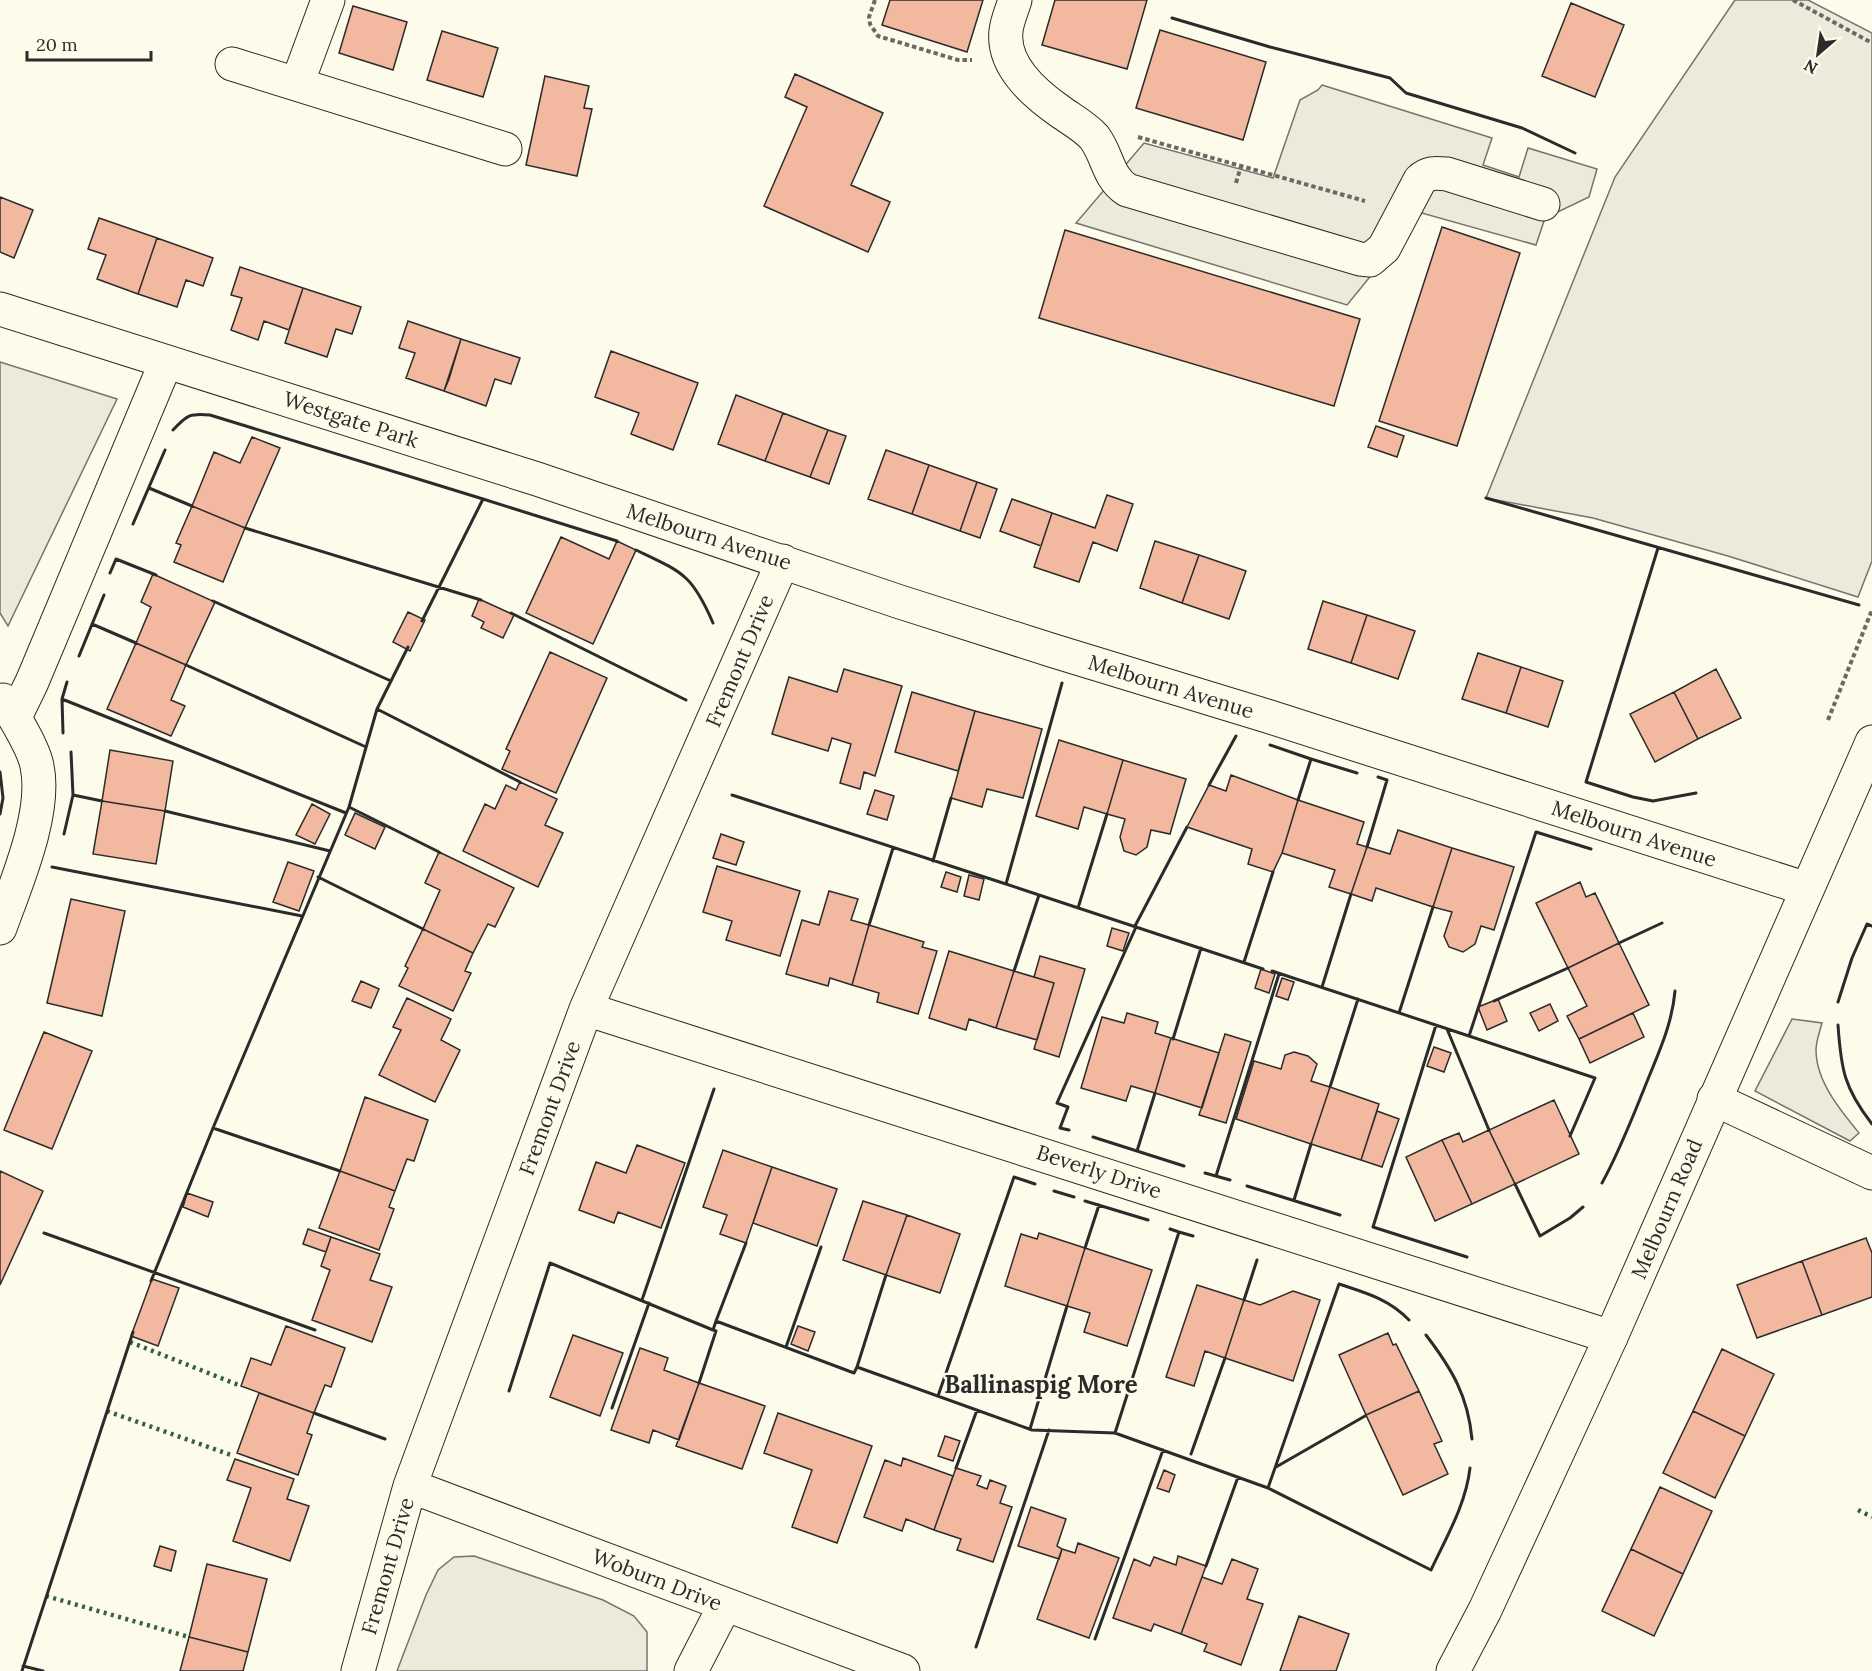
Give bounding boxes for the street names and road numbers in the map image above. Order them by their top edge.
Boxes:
street label: Westgate Park [280,385,423,454]
street label: Melbourn Avenue [623,497,795,576]
street label: Fremont Drive [699,590,780,731]
street label: Melbourn Avenue [1085,648,1257,725]
street label: Melbourn Avenue [1548,794,1720,873]
street label: Fremont Drive [513,1037,586,1179]
street label: Melbourn Road [1625,1135,1708,1283]
street label: Beverly Drive [1033,1139,1165,1204]
street label: Fremont Drive [355,1494,420,1638]
street label: Woburn Drive [588,1542,726,1617]

